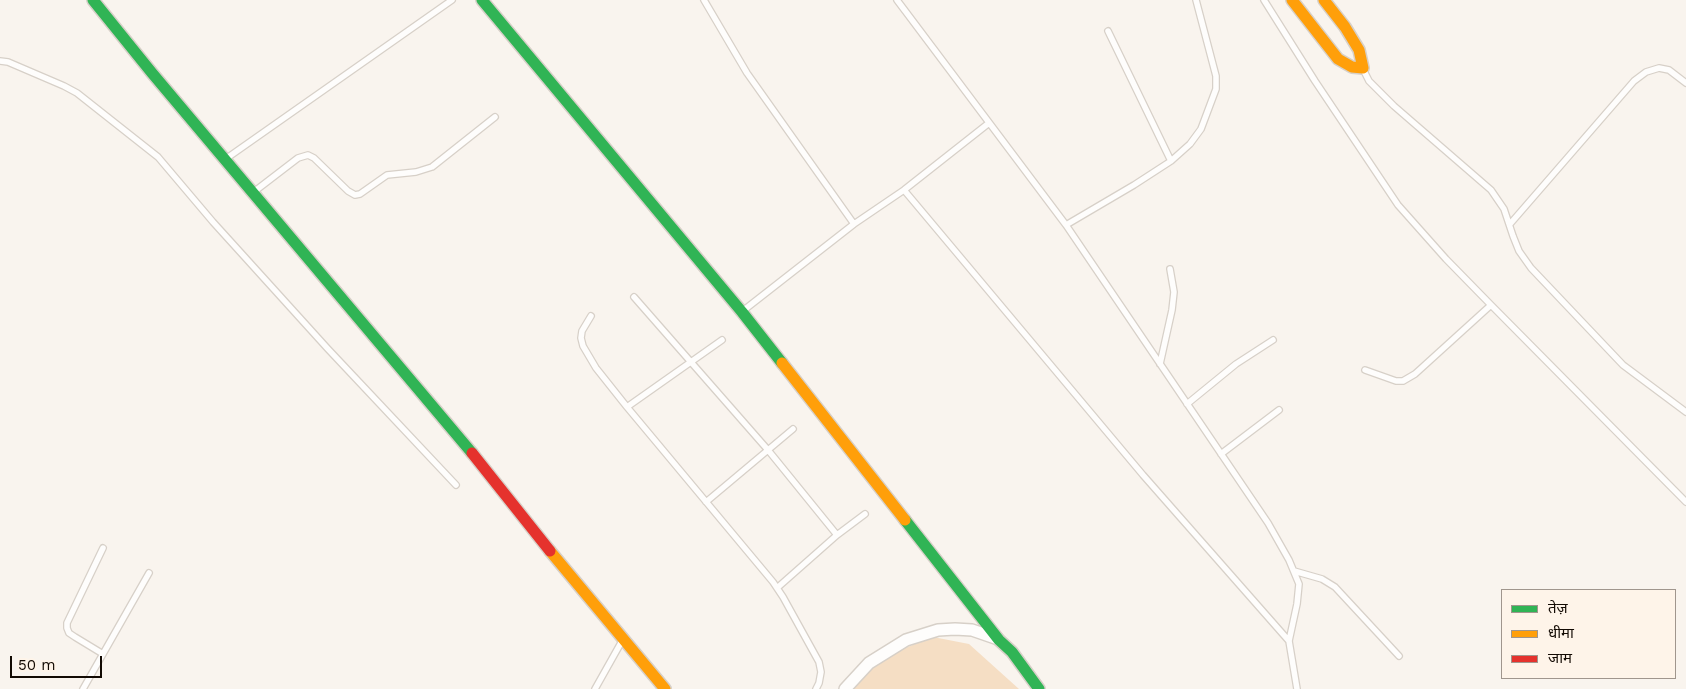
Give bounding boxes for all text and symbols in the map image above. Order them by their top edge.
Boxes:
legend [1501,589,1676,679]
text: तेज़ [1548,599,1568,617]
text: धीमा [1548,624,1574,642]
scale bar [12,646,105,678]
text: जाम [1548,649,1572,667]
text: 50 m [18,656,55,674]

